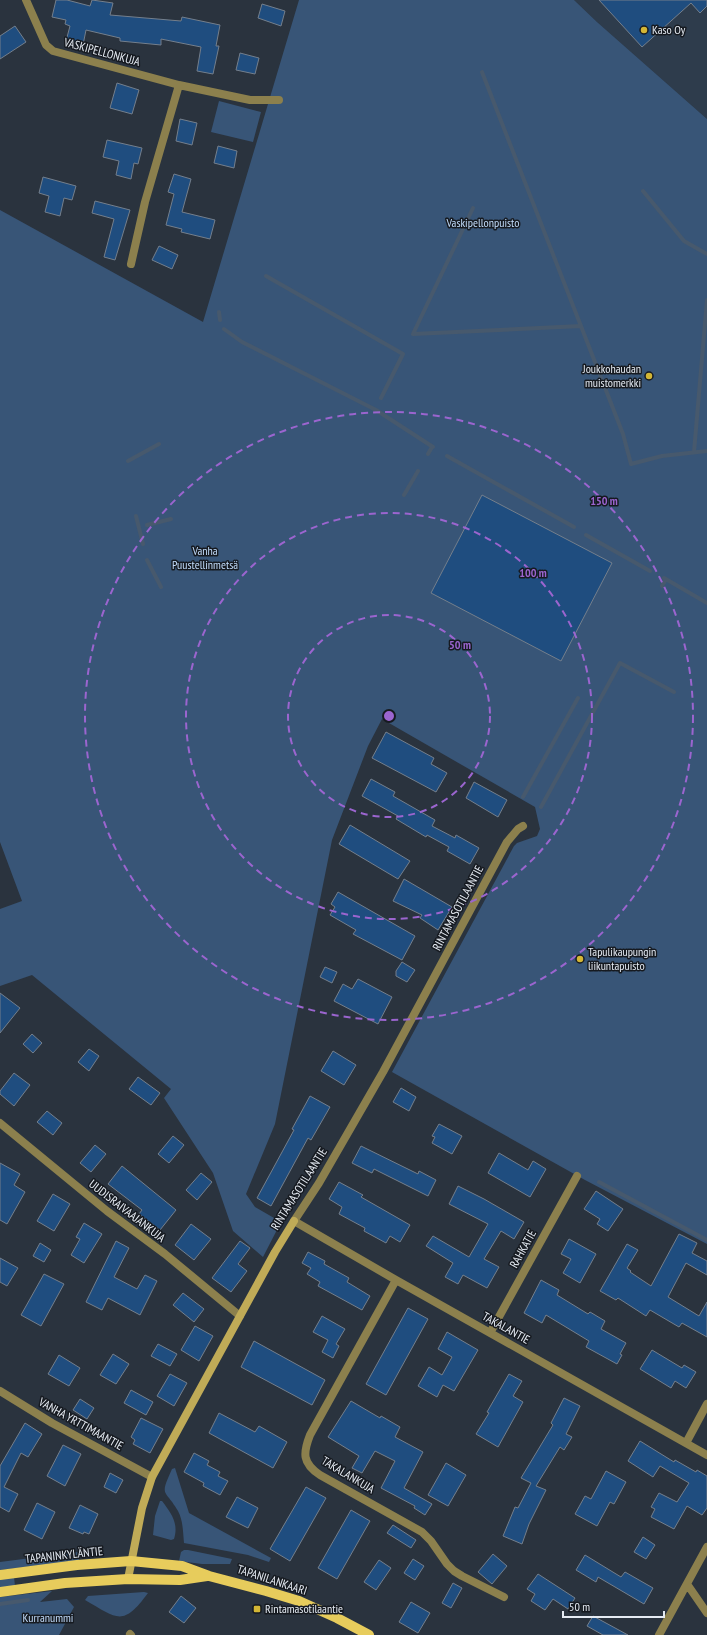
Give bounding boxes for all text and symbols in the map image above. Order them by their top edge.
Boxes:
place label: Kaso Oy [652,22,686,37]
marker: Kaso Oy [639,25,649,35]
street label: VASKIPELLONKUJA [61,34,142,69]
park label: Vaskipellonpuisto [446,215,519,230]
place label: Joukkohaudan muistomerkki [582,361,641,390]
marker: Joukkohaudan muistomerkki [644,371,654,381]
text: 150 m [590,493,618,508]
park label: Vanha Puustellinmetsä [172,543,238,572]
text: 100 m [519,565,547,580]
text: 50 m [449,637,471,652]
centre of rings [382,709,396,723]
street label: RINTAMASOTILAANTIE [429,863,486,953]
place label: Tapulikaupungin liikuntapuisto [588,944,656,973]
marker: Tapulikaupungin liikuntapuisto [575,954,585,964]
street label: RINTAMASOTILAANTIE [267,1145,330,1233]
street label: UUDISRAIVAAJANKUJA [86,1176,169,1245]
street label: RAHKATIE [506,1227,539,1271]
street label: TAKALANTIE [480,1308,533,1347]
street label: VANHA YRTTIMAANTIE [35,1394,126,1453]
street label: TAKALANKUJA [319,1453,378,1497]
street label: TAPANINKYLÄNTIE [24,1543,104,1566]
street label: TAPANILANKAARI [235,1561,309,1598]
scale bar [563,1593,664,1619]
text: 50 m [569,1599,590,1614]
place label: Rintamasotilaantie [265,1601,343,1616]
marker: Rintamasotilaantie [252,1604,262,1614]
park label: Kurranummi [23,1610,73,1625]

